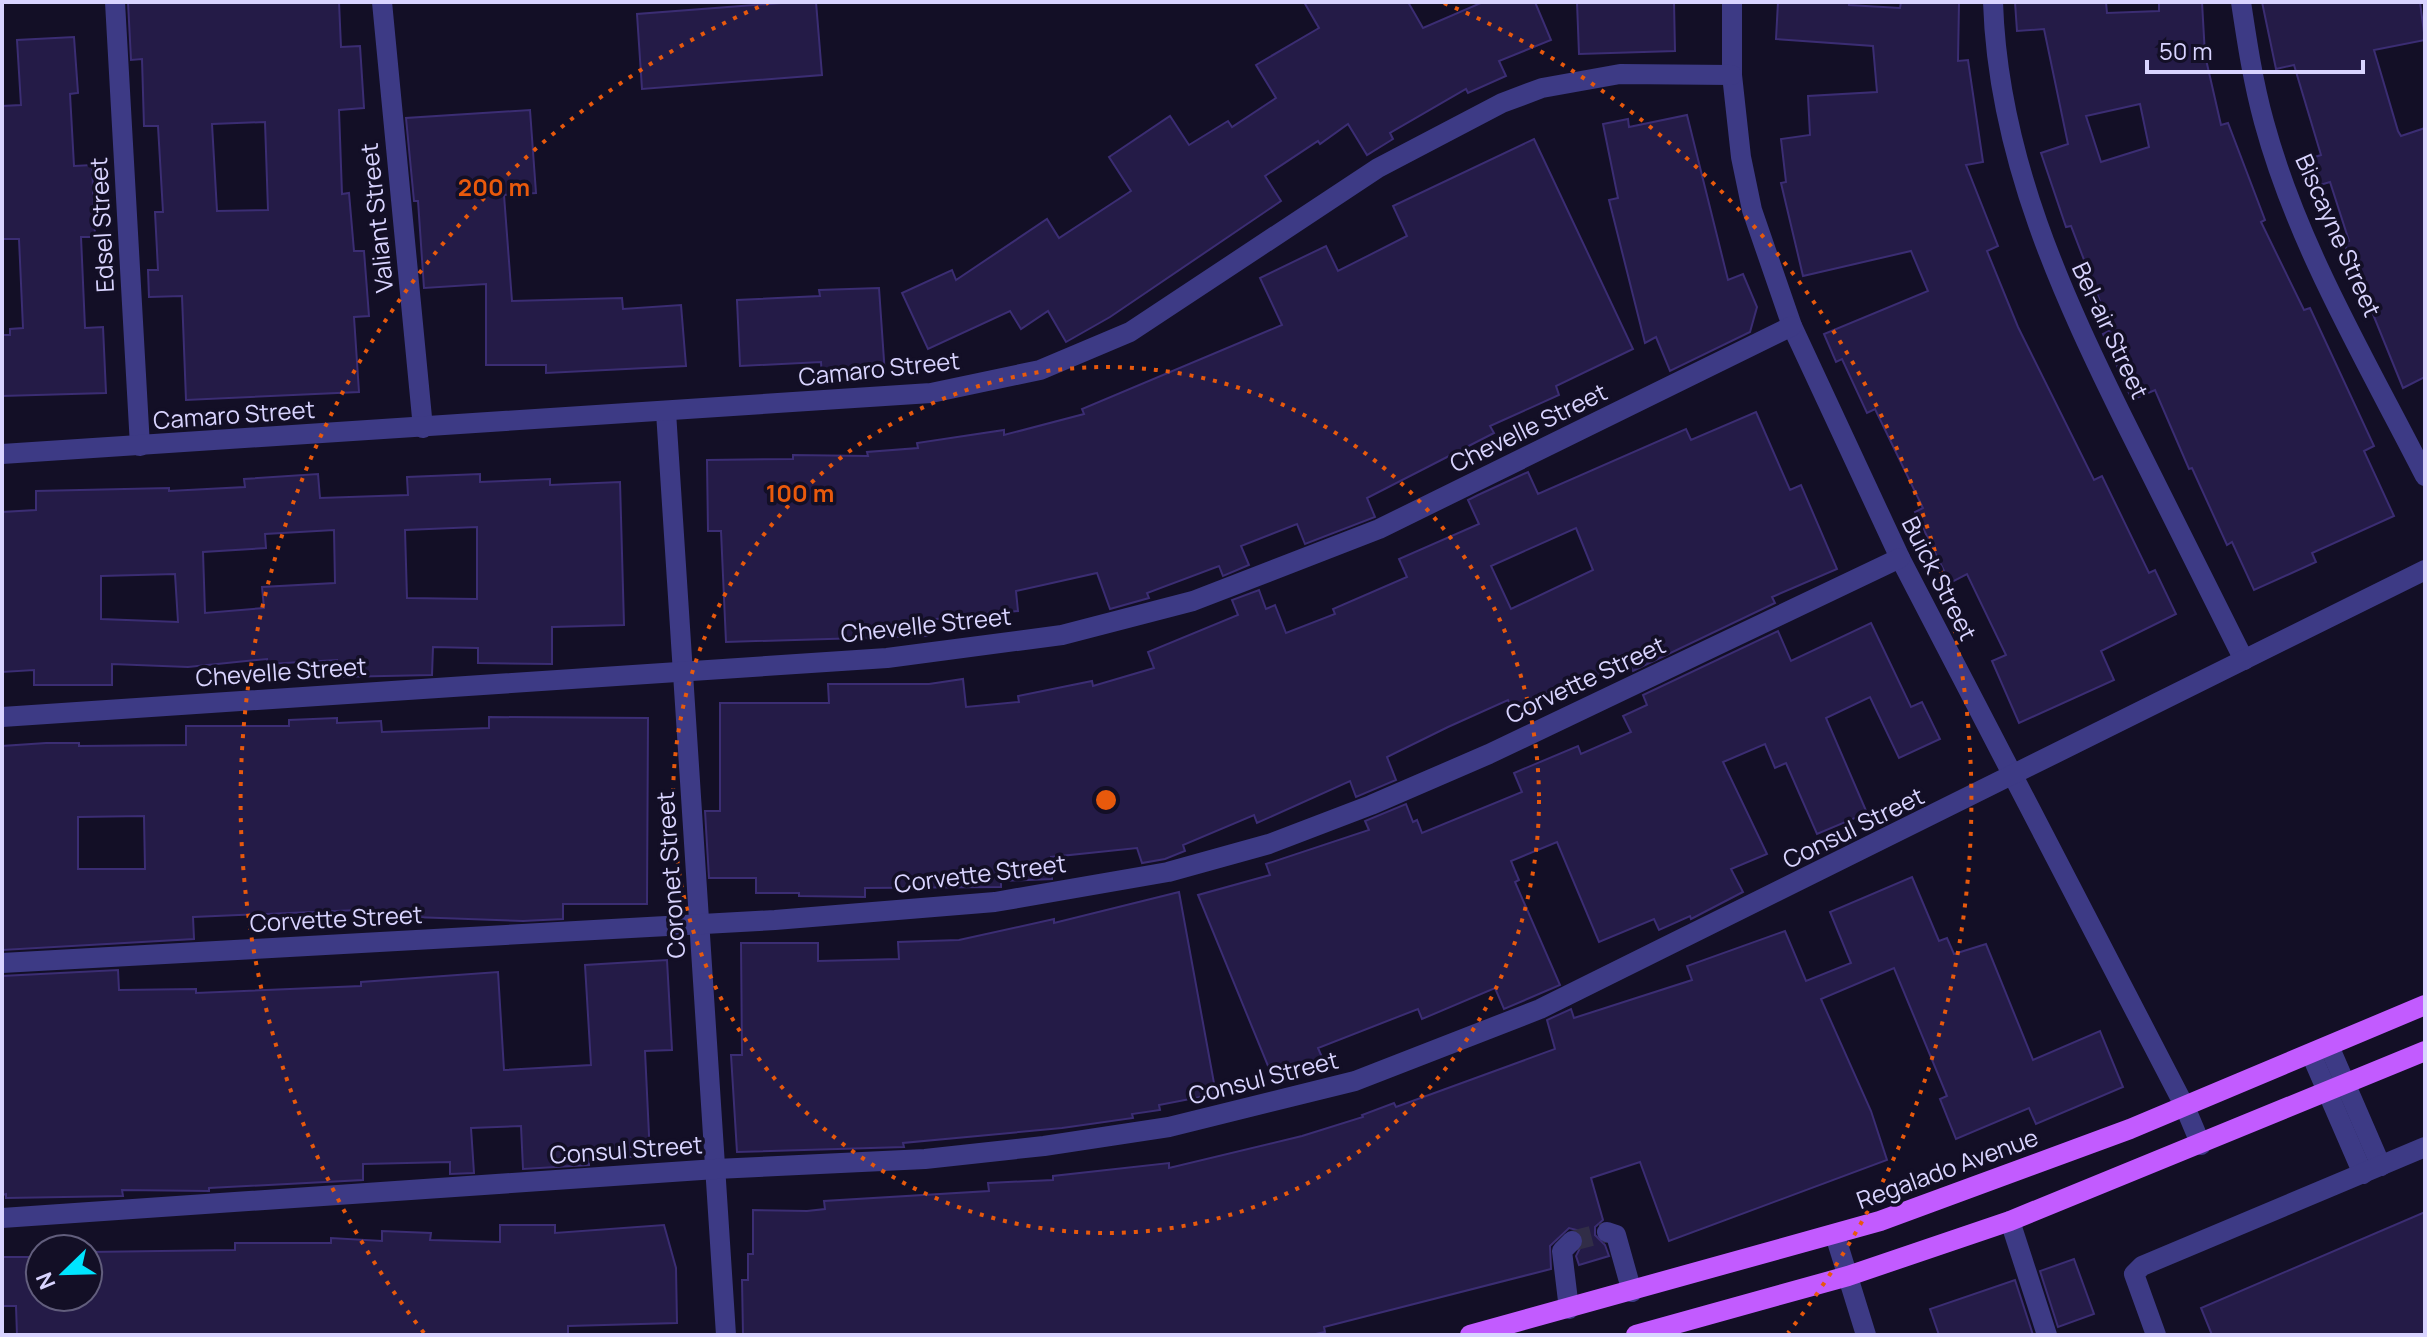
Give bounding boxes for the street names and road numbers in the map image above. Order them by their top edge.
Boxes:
street label: Valiant Street [352,141,400,295]
street label: Biscayne Street [2288,148,2390,322]
street label: Edsel Street [81,157,121,293]
street label: Bel-air Street [2065,256,2157,404]
street label: Camaro Street [797,343,961,393]
street label: Chevelle Street [1444,375,1612,479]
street label: Camaro Street [152,392,316,436]
street label: Buick Street [1895,510,1985,646]
street label: Chevelle Street [839,599,1013,649]
street label: Corvette Street [1500,628,1670,730]
street label: Chevelle Street [194,649,368,693]
street label: Consul Street [1777,779,1929,875]
street label: Coronet Street [648,791,692,959]
street label: Corvette Street [892,846,1068,900]
street label: Corvette Street [249,897,423,939]
street label: Consul Street [1185,1042,1341,1112]
street label: Regalado Avenue [1852,1120,2042,1216]
street label: Consul Street [548,1127,704,1171]

